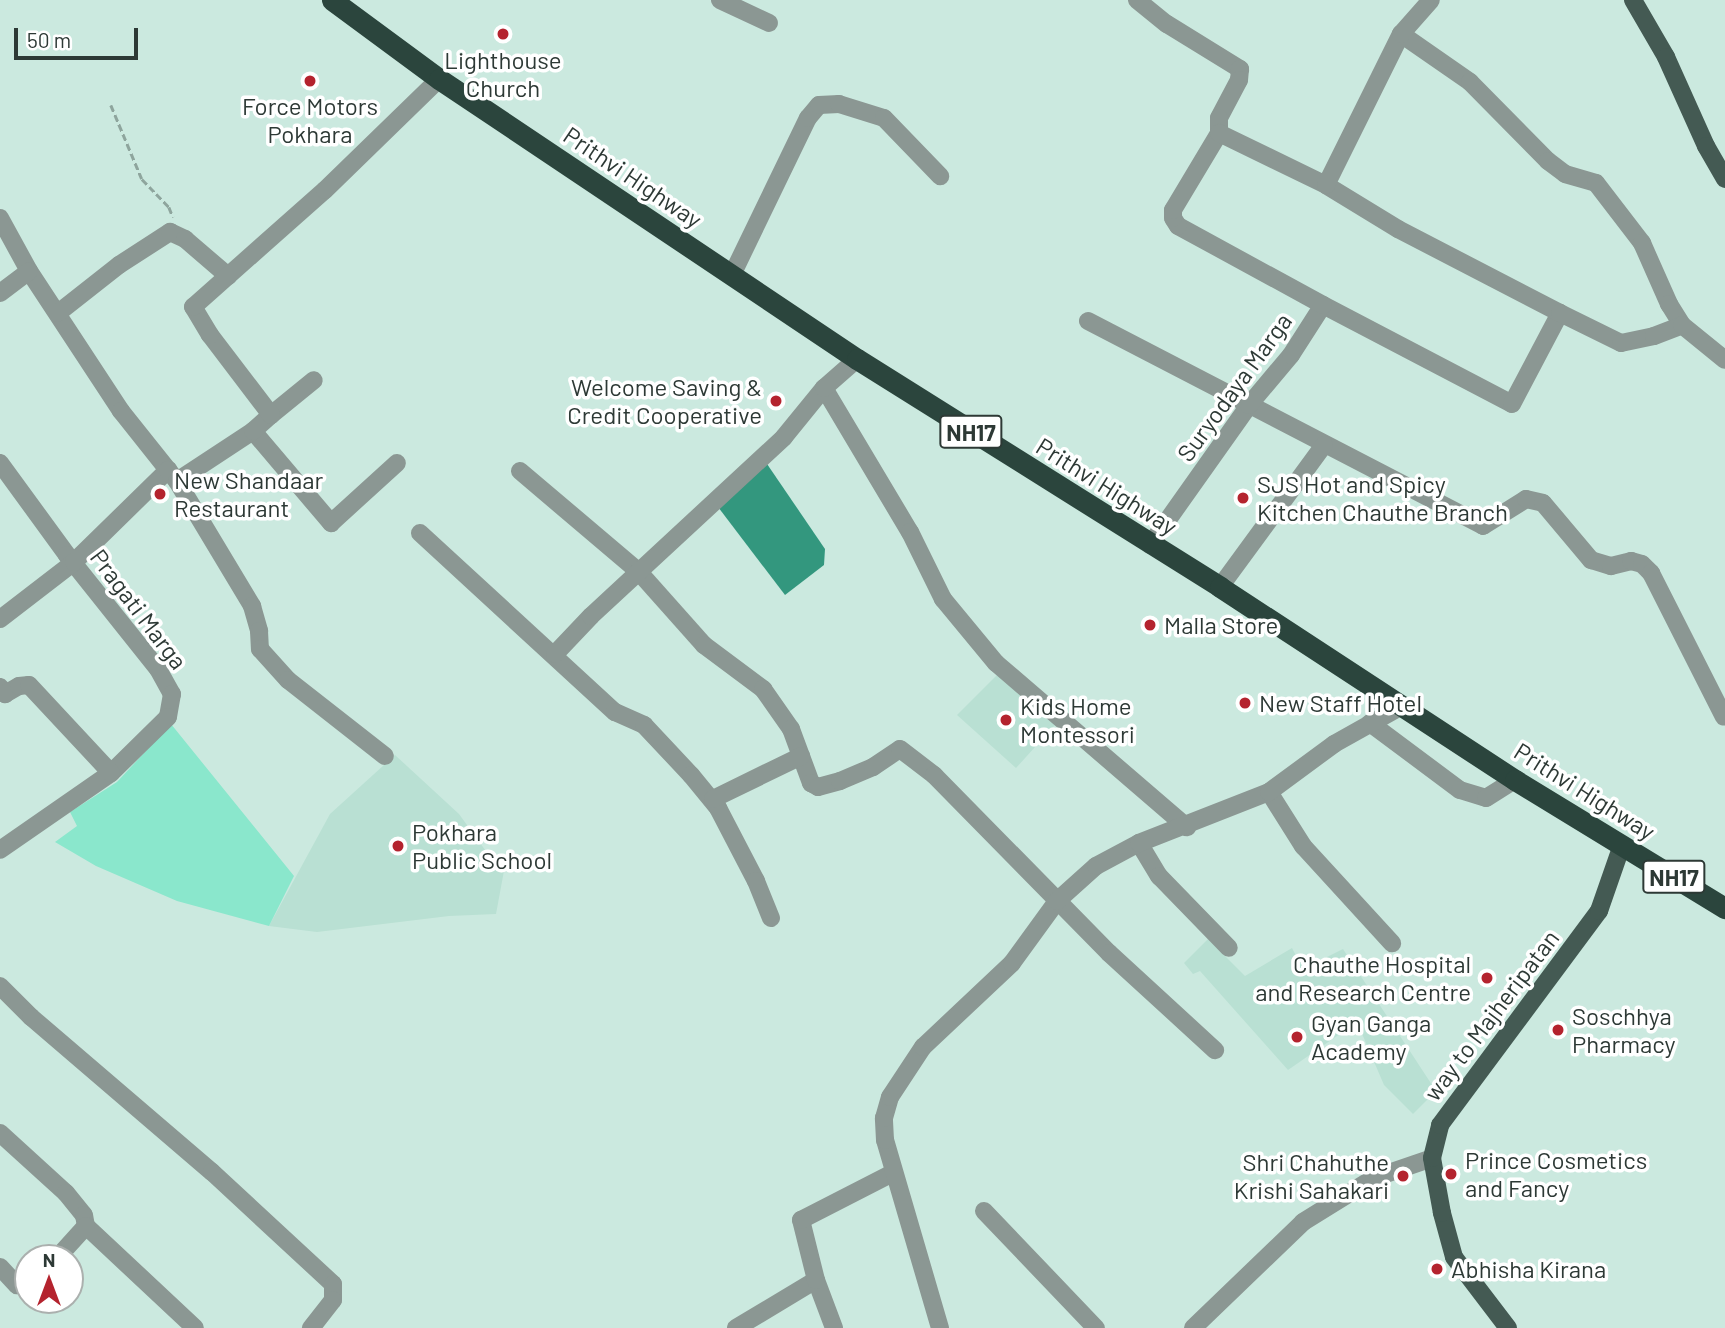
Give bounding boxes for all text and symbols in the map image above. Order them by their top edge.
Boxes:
scale bar [18,14,142,58]
marker: Lighthouse Church [495,26,511,42]
text: 50 m [27,27,71,52]
place label: Lighthouse Church [444,46,562,102]
marker: Force Motors Pokhara [302,73,318,89]
place label: Force Motors Pokhara [242,92,378,148]
street label: Prithvi Highway [558,120,708,234]
street label: Suryodaya Marga [1171,307,1297,467]
place label: Welcome Saving & Credit Cooperative [567,373,762,429]
marker: Welcome Saving & Credit Cooperative [768,393,784,409]
road number: NH17 [938,412,1004,452]
street label: Prithvi Highway [1031,431,1183,541]
place label: New Shandaar Restaurant [174,466,323,522]
place label: SJS Hot and Spicy Kitchen Chauthe Branch [1257,470,1508,526]
marker: New Shandaar Restaurant [152,486,168,502]
marker: SJS Hot and Spicy Kitchen Chauthe Branch [1235,490,1251,506]
street label: Pragati Marga [85,543,193,675]
place label: Malla Store [1164,611,1278,639]
marker: Malla Store [1142,617,1158,633]
place label: New Staff Hotel [1259,689,1422,717]
place label: Kids Home Montessori [1020,692,1135,748]
marker: New Staff Hotel [1237,695,1253,711]
marker: Kids Home Montessori [998,712,1014,728]
street label: Prithvi Highway [1509,736,1661,846]
place label: Pokhara Public School [412,818,552,874]
marker: Pokhara Public School [390,838,406,854]
road number: NH17 [1641,858,1707,897]
street label: way to Majheripatan [1417,924,1565,1106]
place label: Chauthe Hospital and Research Centre [1255,950,1471,1006]
marker: Chauthe Hospital and Research Centre [1477,968,1497,988]
place label: Soschhya Pharmacy [1572,1002,1676,1058]
place label: Gyan Ganga Academy [1311,1009,1431,1065]
marker: Soschhya Pharmacy [1550,1022,1566,1038]
marker: Gyan Ganga Academy [1289,1029,1305,1045]
place label: Prince Cosmetics and Fancy [1465,1146,1647,1202]
place label: Shri Chahuthe Krishi Sahakari [1234,1148,1389,1204]
marker: Prince Cosmetics and Fancy [1443,1166,1459,1182]
marker: Shri Chahuthe Krishi Sahakari [1395,1168,1411,1184]
north arrow [14,1244,84,1314]
text: N [43,1248,55,1271]
place label: Abhisha Kirana [1451,1255,1606,1283]
marker: Abhisha Kirana [1429,1261,1445,1277]

